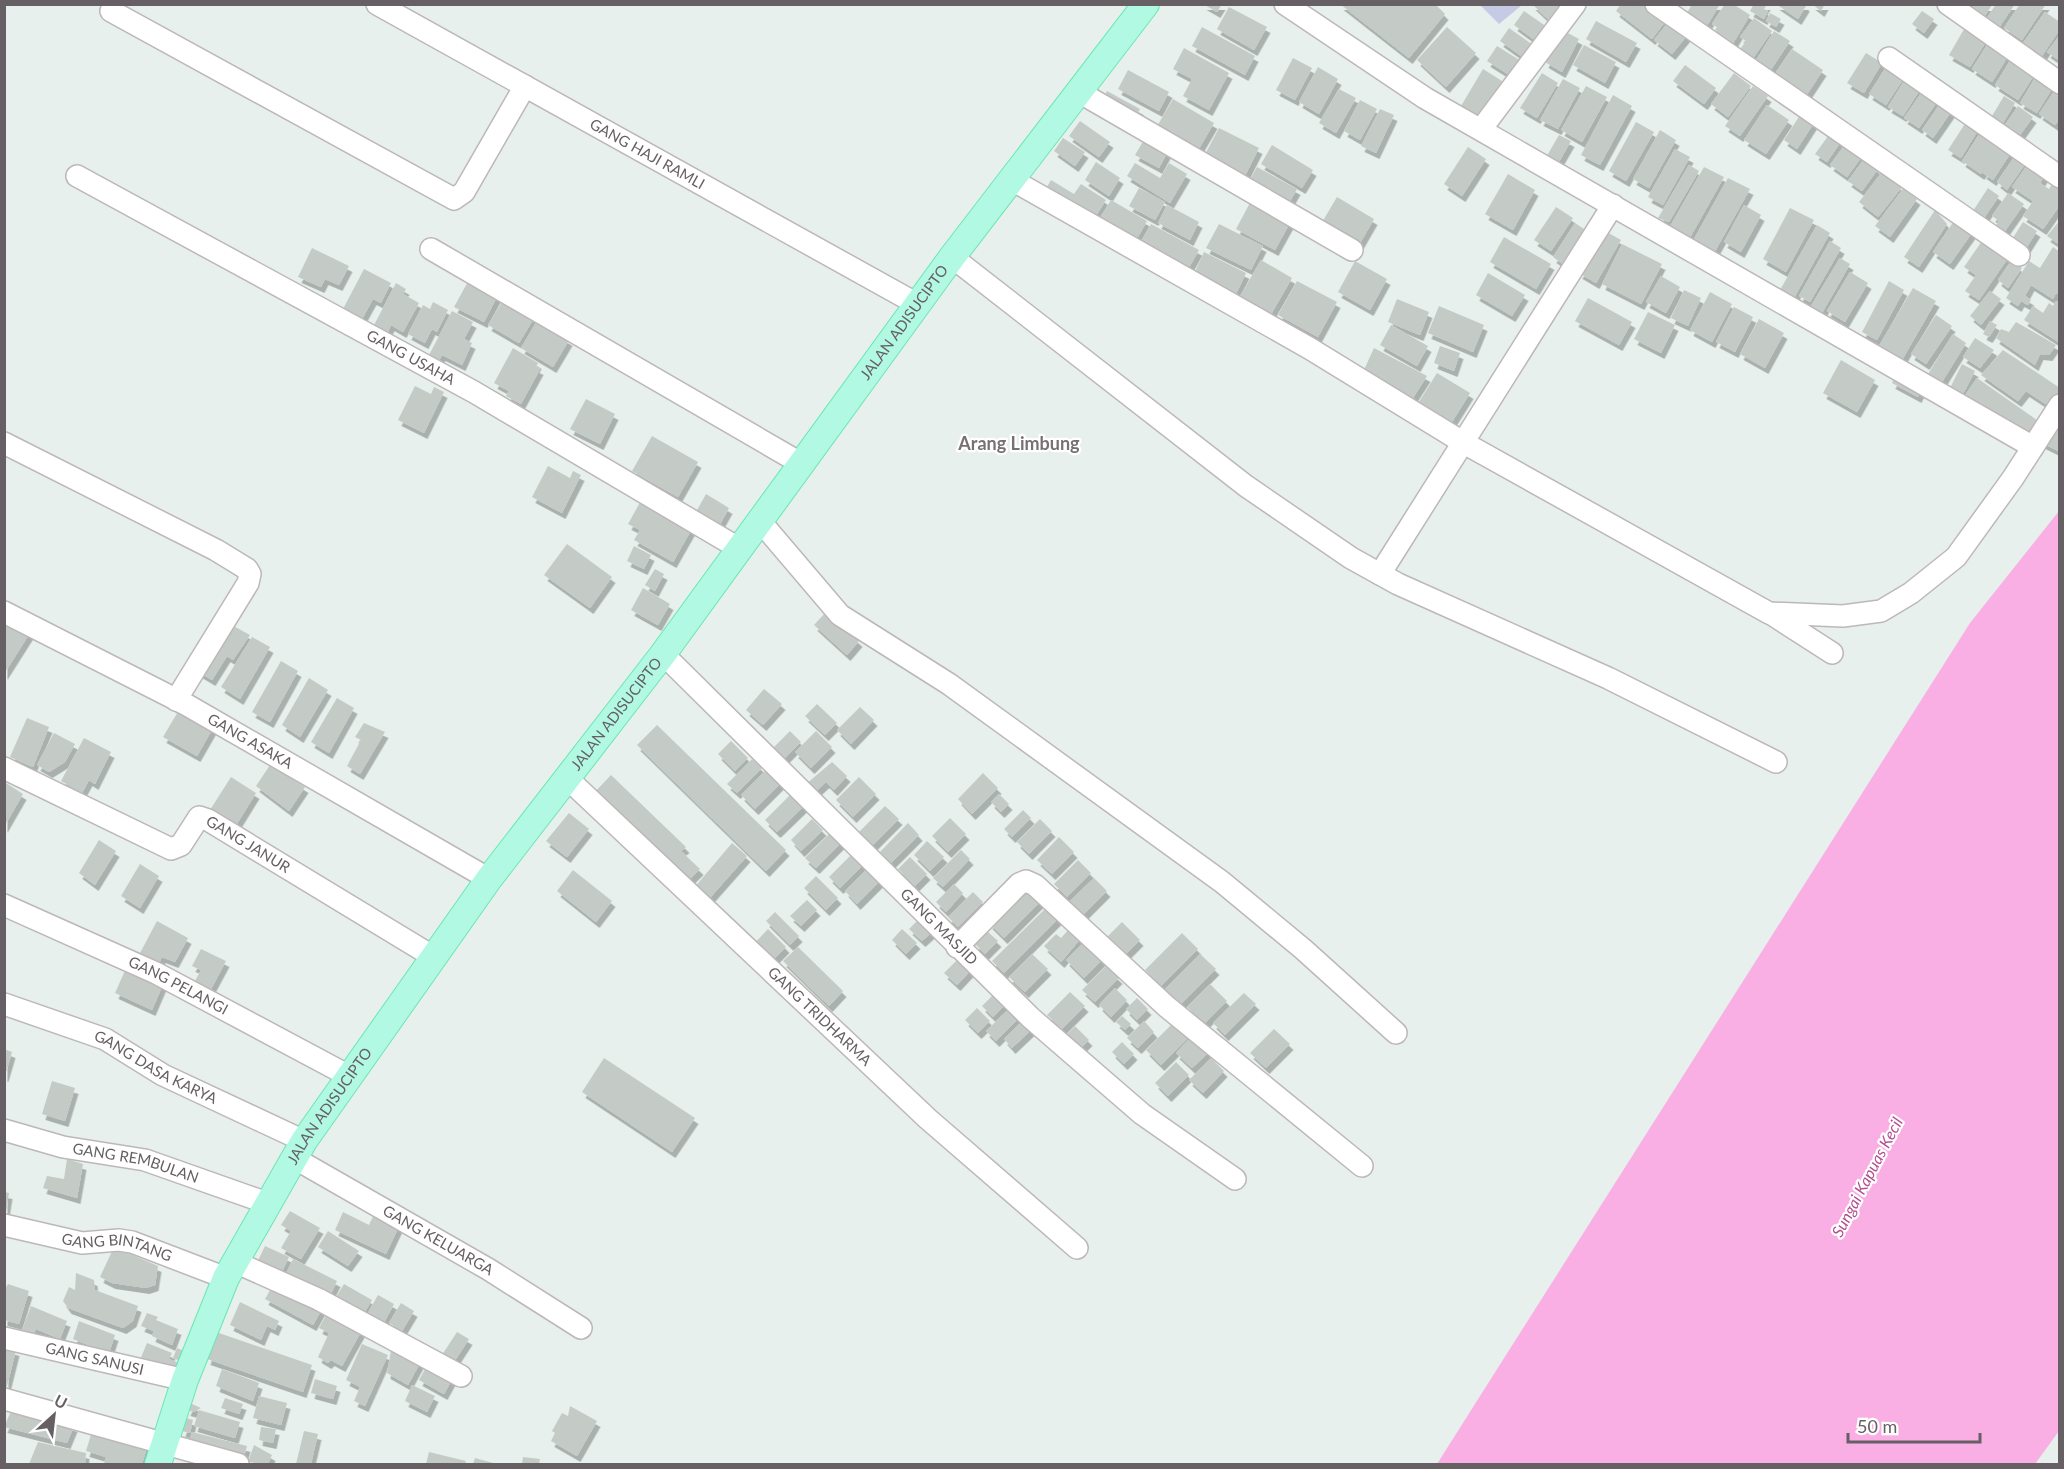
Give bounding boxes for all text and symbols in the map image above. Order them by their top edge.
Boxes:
street label: GANG HAJI RAMLI [587,114,708,192]
street label: JALAN ADISUCIPTO [856,261,951,383]
street label: GANG USAHA [364,325,459,388]
district label: Arang Limbung [957,432,1080,454]
street label: JALAN ADISUCIPTO [567,654,665,773]
street label: GANG ASAKA [205,709,297,772]
street label: GANG JANUR [203,811,294,876]
street label: GANG MASJID [897,884,982,968]
street label: GANG PELANGI [126,952,231,1018]
street label: GANG TRIDHARMA [765,963,876,1070]
street label: GANG DASA KARYA [92,1026,221,1107]
street label: JALAN ADISUCIPTO [283,1044,375,1167]
water label: Sungai Kapuas Kecil [1827,1114,1906,1240]
street label: GANG REMBULAN [72,1139,201,1186]
street label: GANG KELUARGA [380,1201,498,1279]
street label: GANG BINTANG [60,1229,175,1265]
street label: GANG SANUSI [44,1338,146,1378]
north arrow [24,1385,84,1445]
text: U [51,1390,71,1412]
scale bar [1848,1406,1980,1444]
text: 50 m [1857,1415,1897,1437]

